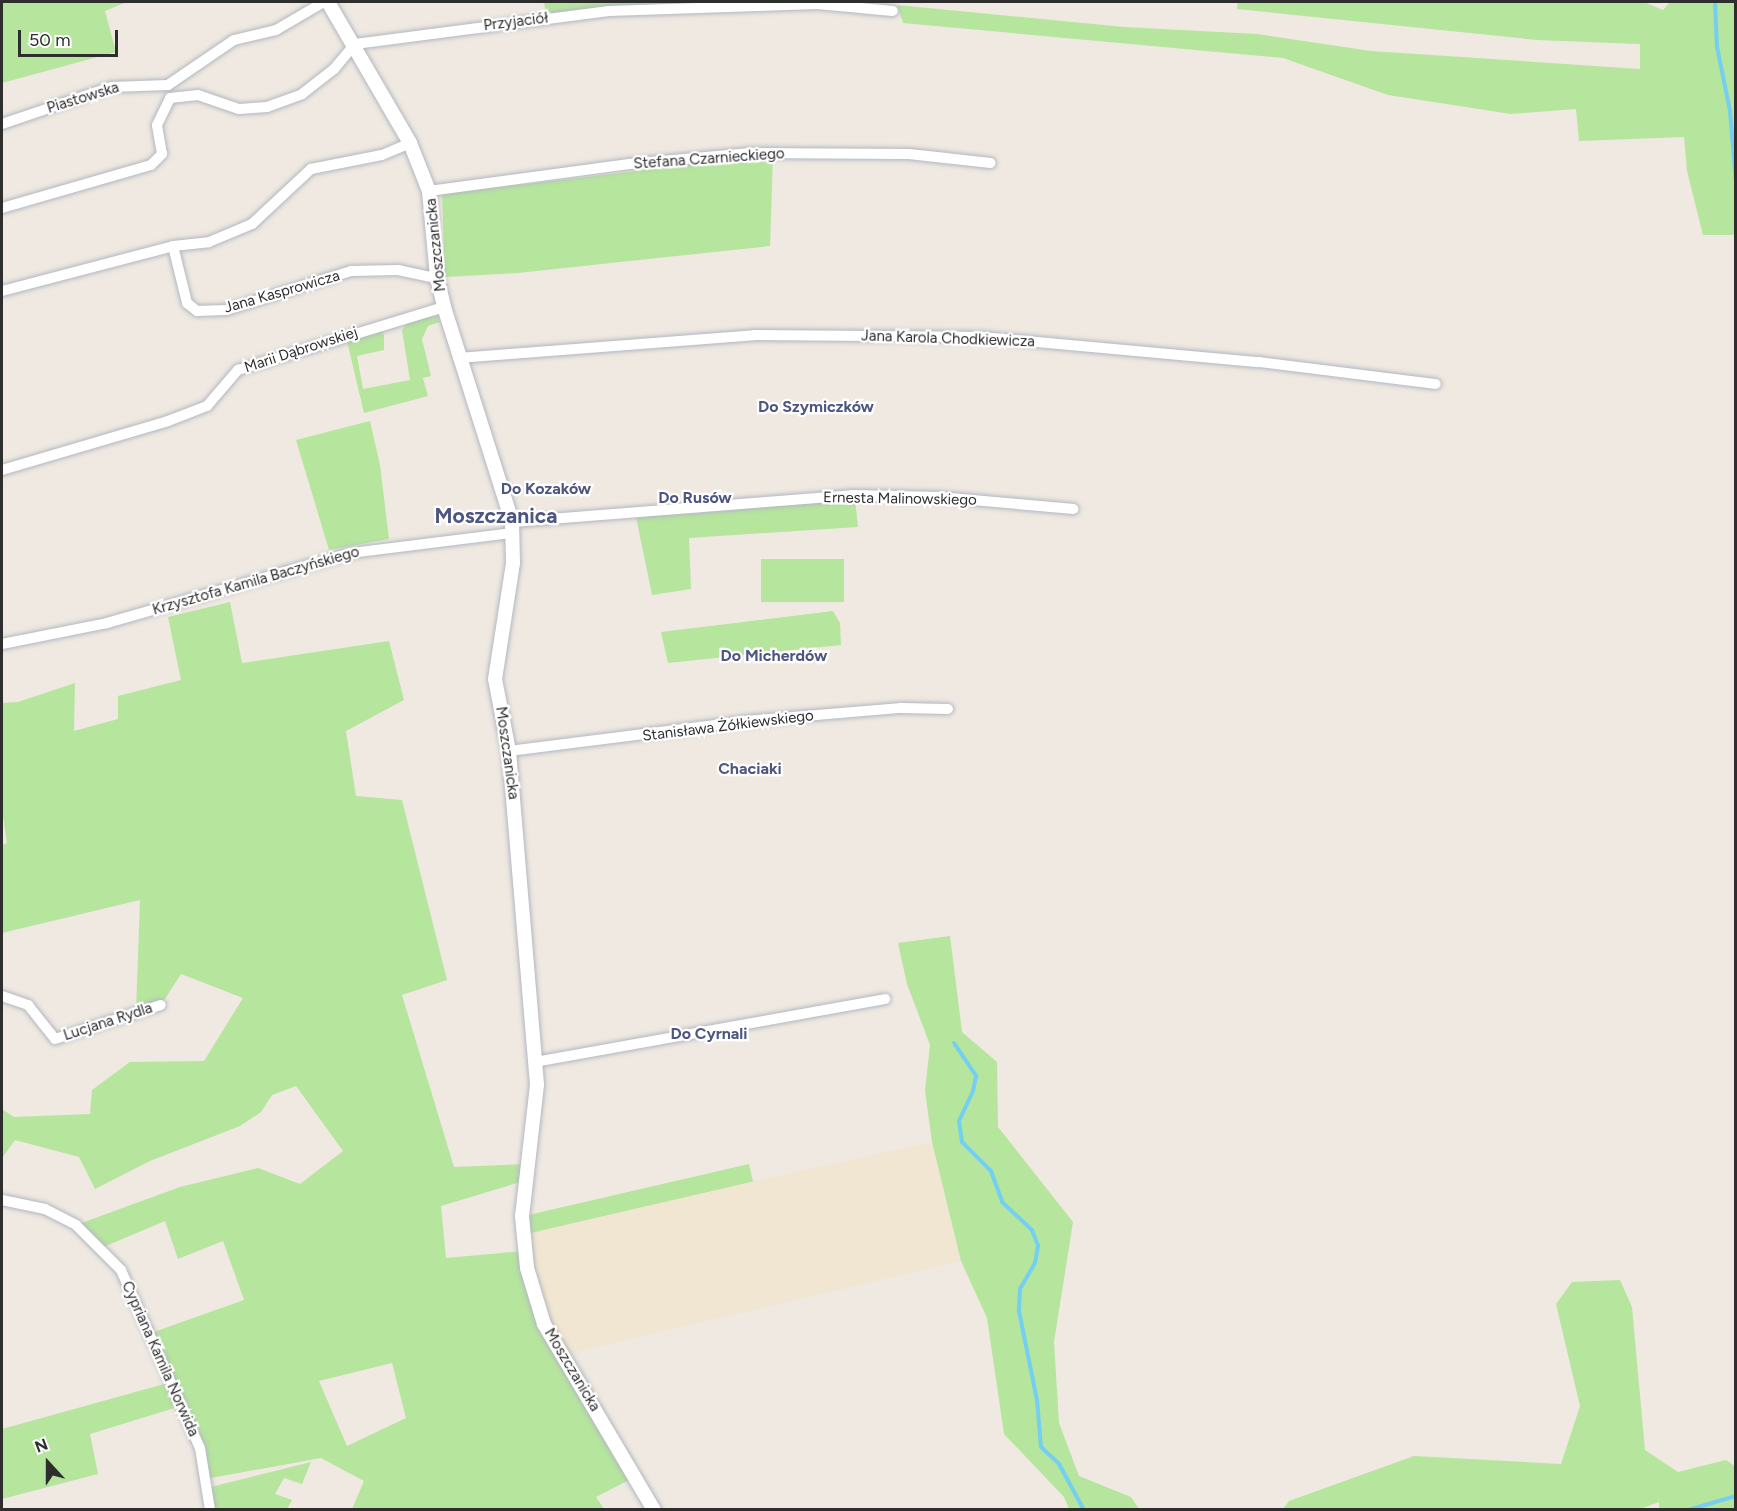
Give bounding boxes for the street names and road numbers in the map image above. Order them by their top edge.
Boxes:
street label: Przyjaciół [483,9,549,35]
street label: Piastowska [45,79,121,117]
street label: Stefana Czarnieckiego [633,145,785,173]
street label: Moszczanicka [422,198,450,292]
street label: Jana Kasprowicza [222,267,342,317]
street label: Marii Dąbrowskiej [242,323,360,377]
street label: Jana Karola Chodkiewicza [861,327,1035,351]
street label: Ernesta Malinowskiego [823,489,977,509]
street label: Krzysztofa Kamila Baczyńskiego [150,543,362,619]
street label: Moszczanicka [492,705,522,801]
street label: Stanisława Żółkiewskiego [641,707,815,745]
street label: Lucjana Rydla [61,999,155,1045]
street label: Cypriana Kamila Norwida [118,1279,202,1439]
street label: Moszczanicka [540,1325,604,1415]

